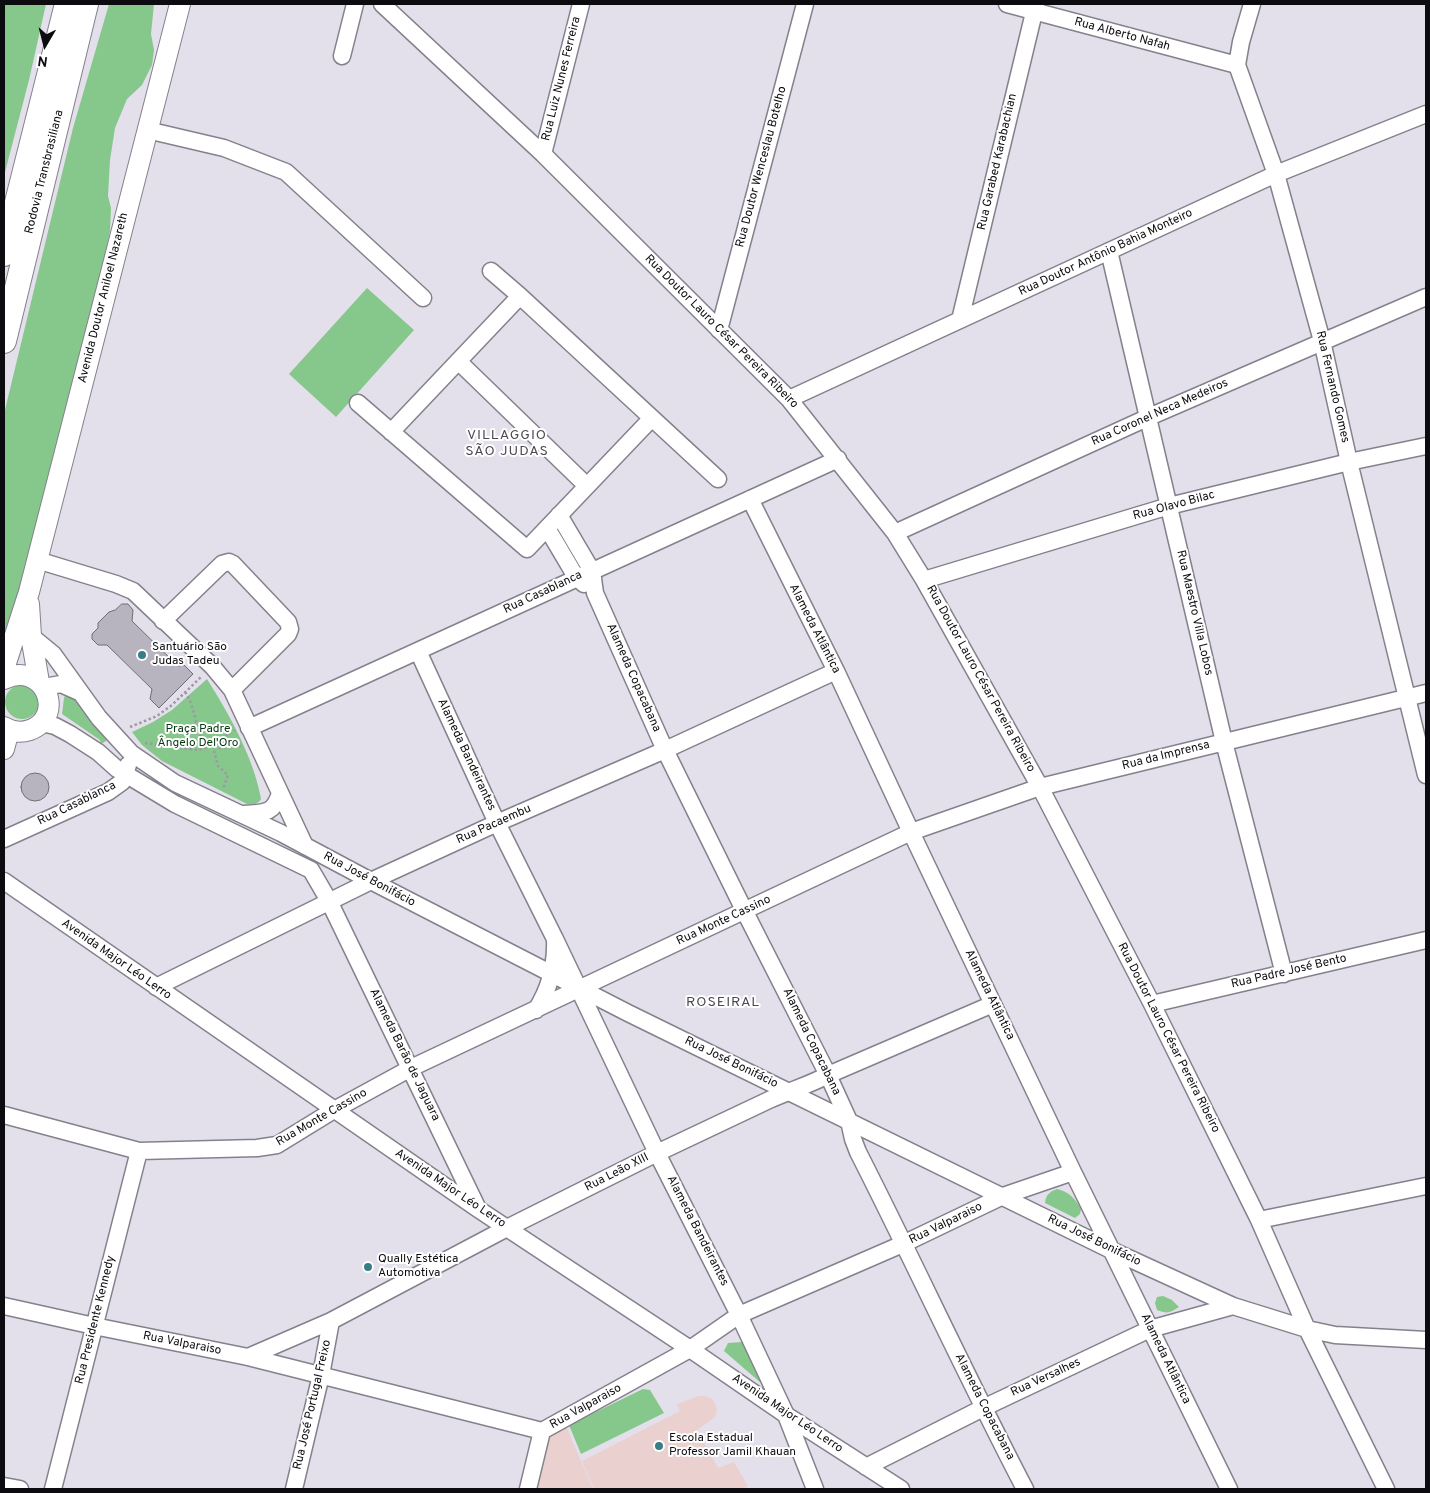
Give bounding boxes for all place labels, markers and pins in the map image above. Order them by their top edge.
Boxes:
place label: Santuário São Judas Tadeu [152,641,227,669]
marker: Santuário São Judas Tadeu [136,649,148,661]
place label: Qually Estética Automotiva [378,1253,458,1281]
marker: Qually Estética Automotiva [362,1261,374,1273]
place label: Escola Estadual Professor Jamil Khauan [669,1432,796,1460]
marker: Escola Estadual Professor Jamil Khauan [653,1440,665,1452]

